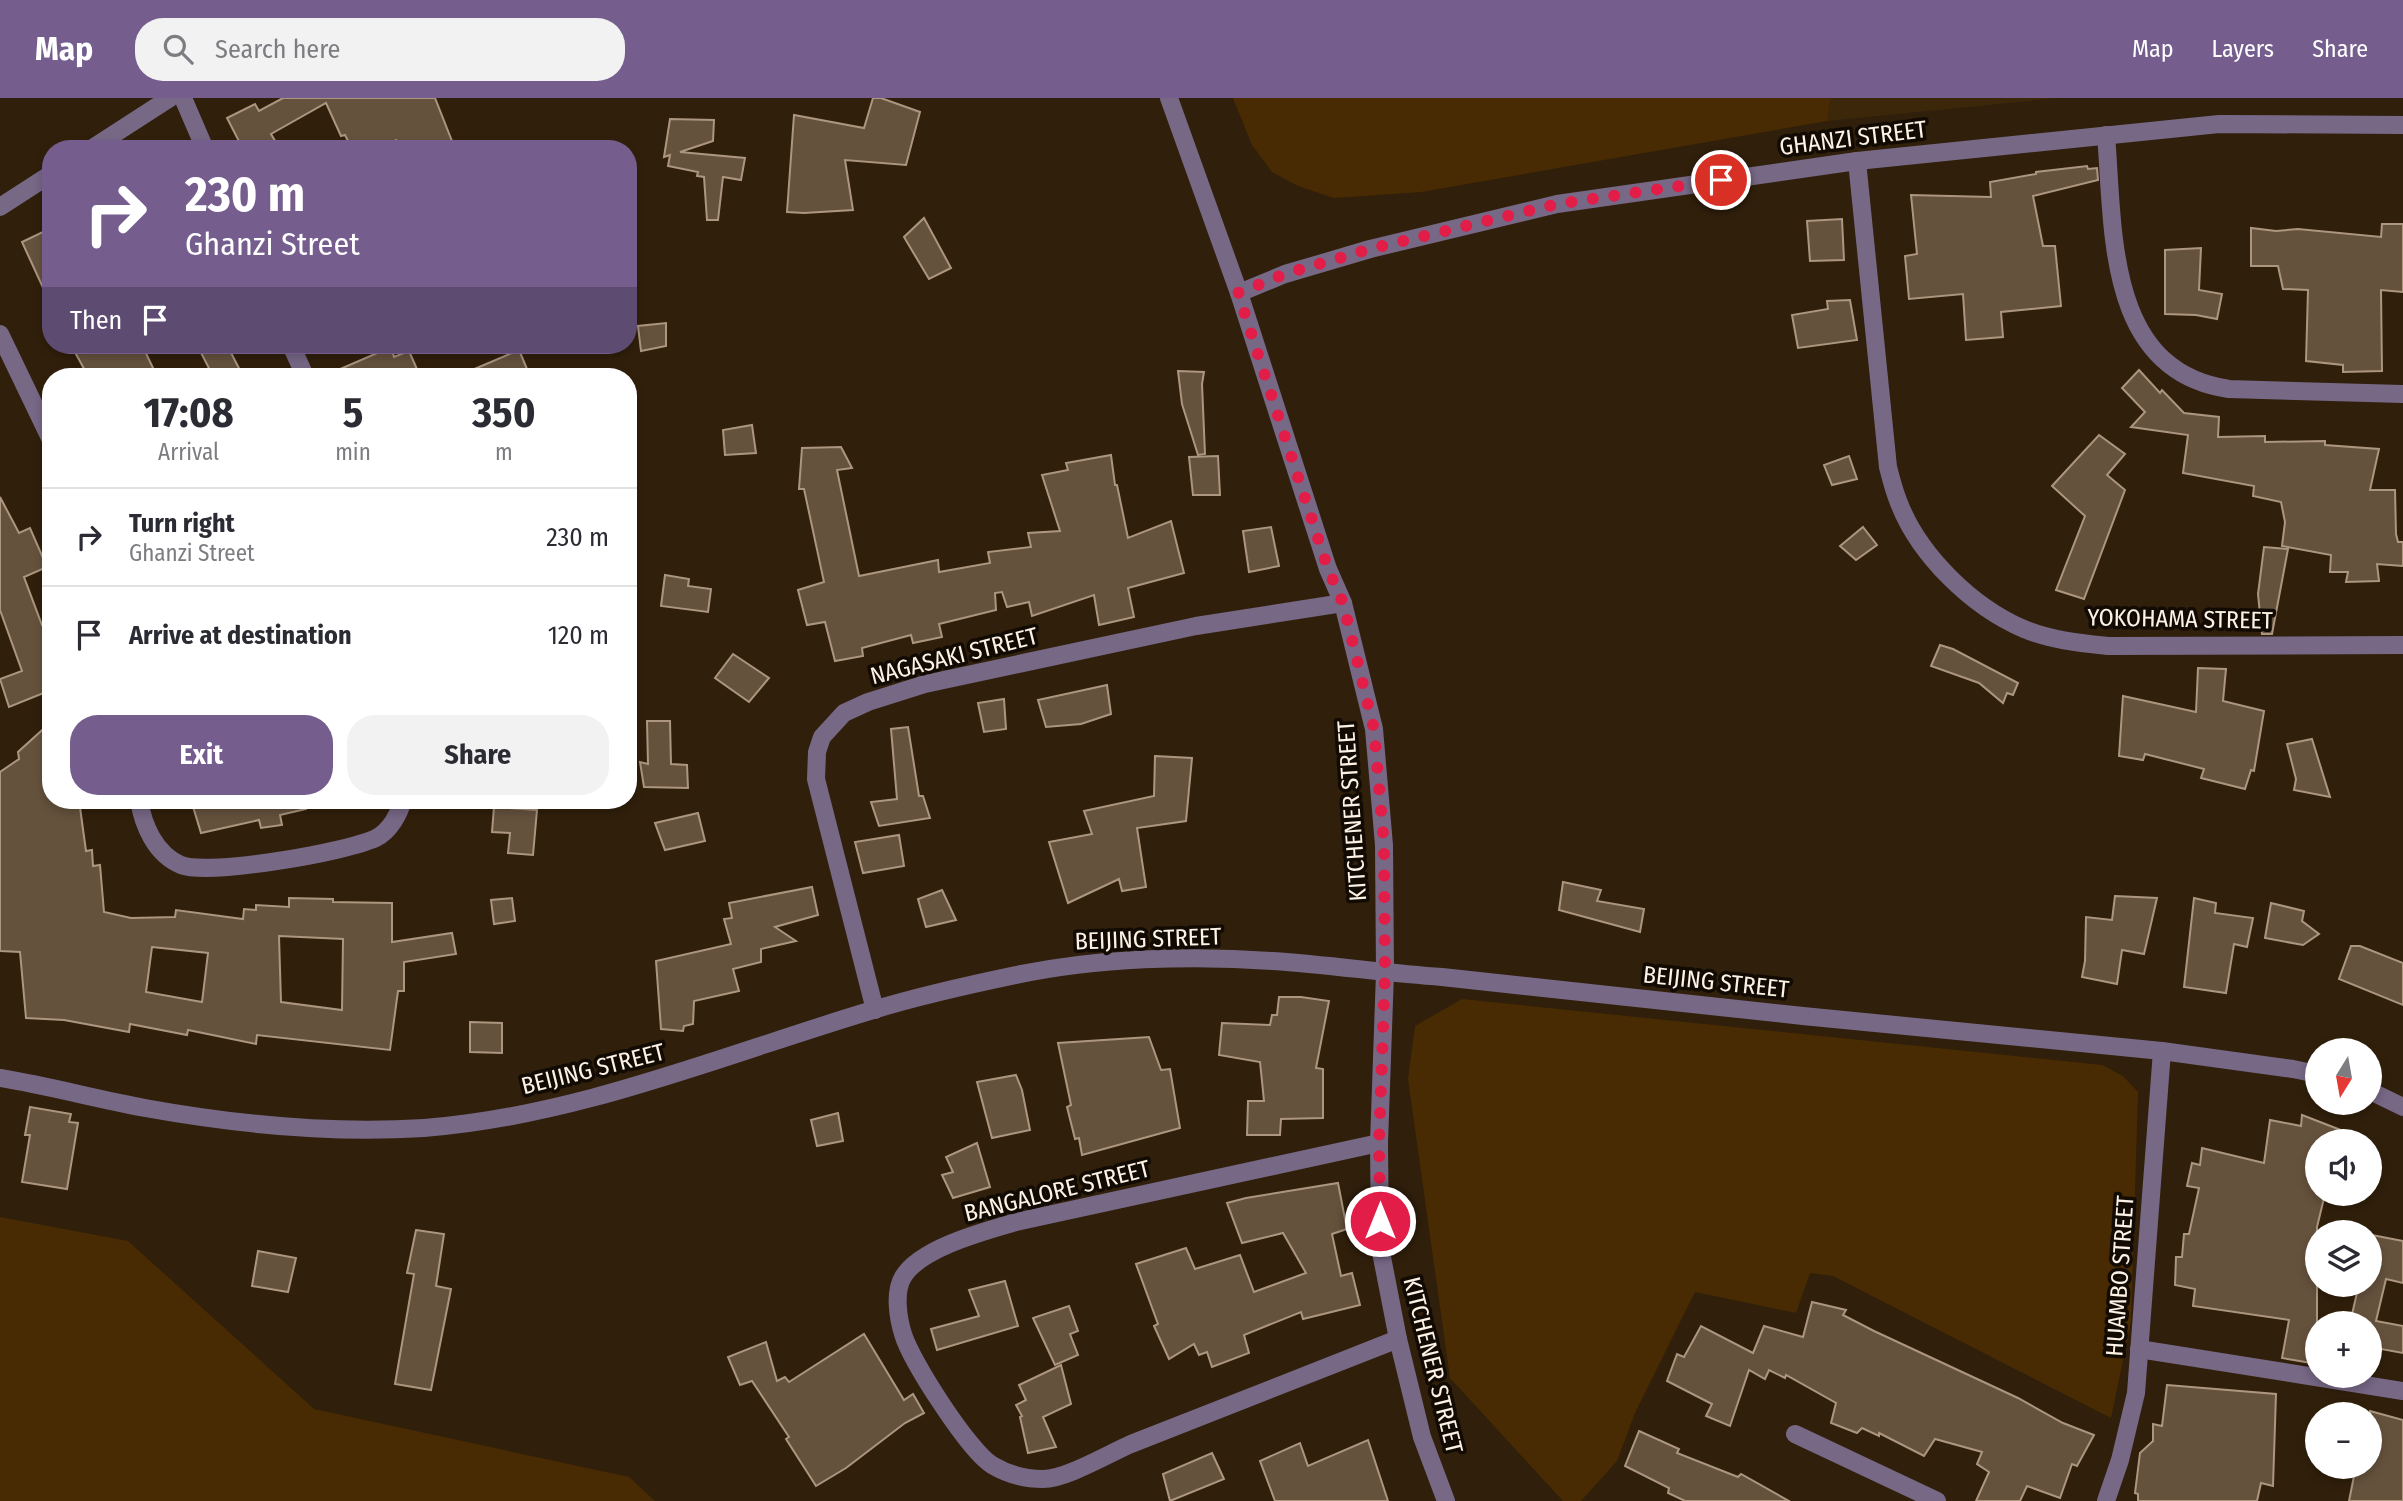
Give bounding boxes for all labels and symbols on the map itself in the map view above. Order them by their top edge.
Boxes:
street label: GHANZI STREET [1778,115,1928,161]
pin [1691,150,1751,210]
street label: YOKOHAMA STREET [2087,603,2273,635]
street label: NAGASAKI STREET [867,622,1041,690]
street label: KITCHENER STREET [1332,720,1372,902]
street label: BEIJING STREET [1074,922,1222,956]
street label: BEIJING STREET [1642,960,1790,1004]
street label: BEIJING STREET [518,1038,668,1100]
north arrow [2305,1038,2382,1115]
street label: BANGALORE STREET [961,1154,1153,1228]
position arrow [1343,1184,1417,1258]
street label: HUAMBO STREET [2100,1195,2140,1357]
street label: KITCHENER STREET [1398,1274,1468,1456]

